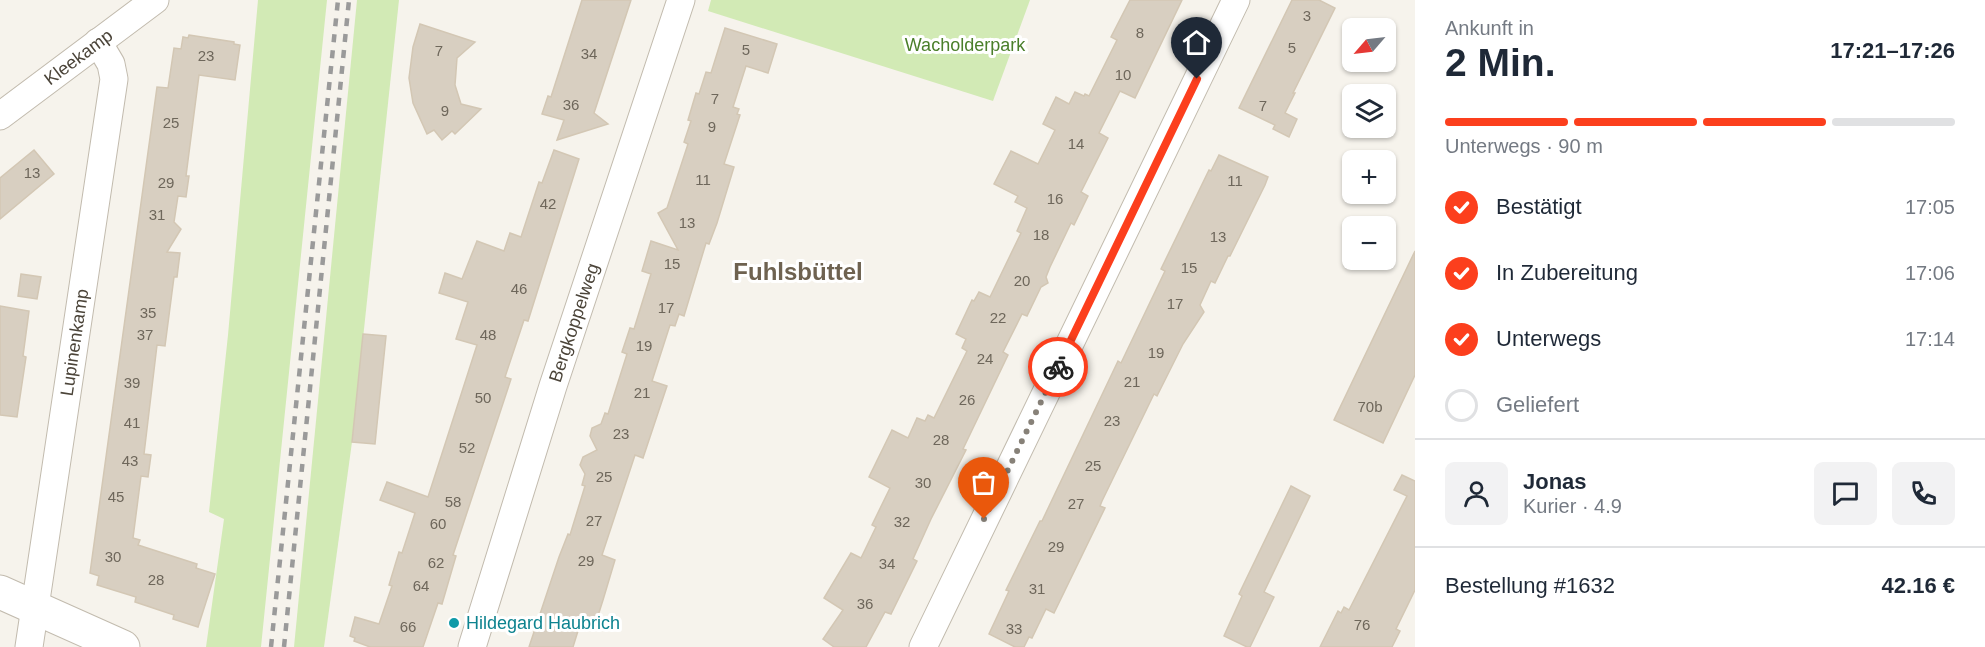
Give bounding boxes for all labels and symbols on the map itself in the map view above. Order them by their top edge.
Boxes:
house number: 3 [1303,7,1311,24]
pin [1171,17,1222,79]
north arrow [1342,18,1396,72]
house number: 8 [1136,24,1144,41]
street label: Kleekamp [40,25,117,89]
park label: Wacholderpark [905,35,1026,55]
house number: 5 [1288,39,1296,56]
house number: 5 [742,41,750,58]
house number: 7 [435,42,443,59]
house number: 34 [581,45,597,62]
house number: 23 [198,47,214,64]
house number: 10 [1115,66,1131,83]
house number: 7 [711,90,719,107]
house number: 36 [563,96,579,113]
house number: 7 [1259,97,1267,114]
house number: 9 [441,102,449,119]
house number: 25 [163,114,179,131]
house number: 9 [708,118,716,135]
house number: 14 [1068,135,1084,152]
house number: 13 [24,164,40,181]
house number: 11 [695,171,711,188]
house number: 11 [1227,172,1243,189]
house number: 29 [158,174,174,191]
house number: 16 [1047,190,1063,207]
house number: 42 [540,195,556,212]
house number: 31 [149,206,165,223]
house number: 13 [679,214,695,231]
house number: 18 [1033,226,1049,243]
house number: 13 [1210,228,1226,245]
house number: 15 [664,255,680,272]
district label: Fuhlsbüttel [733,258,863,285]
house number: 15 [1181,259,1197,276]
street label: Bergkoppelweg [545,261,603,385]
house number: 20 [1014,272,1030,289]
house number: 46 [511,280,527,297]
street label: Lupinenkamp [57,287,92,397]
house number: 17 [1167,295,1183,312]
house number: 17 [658,299,674,316]
house number: 35 [140,304,156,321]
house number: 22 [990,309,1006,326]
house number: 37 [137,326,153,343]
house number: 48 [480,326,496,343]
house number: 19 [636,337,652,354]
courier [1028,337,1088,397]
house number: 19 [1148,344,1164,361]
house number: 24 [977,350,993,367]
house number: 21 [1124,373,1140,390]
house number: 39 [124,374,140,391]
house number: 21 [634,384,650,401]
house number: 50 [475,389,491,406]
house number: 26 [959,391,975,408]
house number: 70b [1357,398,1383,415]
house number: 23 [1104,412,1120,429]
house number: 41 [124,414,140,431]
house number: 23 [613,425,629,442]
house number: 28 [933,431,949,448]
house number: 52 [459,439,475,456]
house number: 43 [122,452,138,469]
pin [958,457,1009,519]
house number: 25 [1085,457,1101,474]
house number: 25 [596,468,612,485]
house number: 30 [915,474,931,491]
house number: 45 [108,488,124,505]
house number: 58 [445,493,461,510]
house number: 27 [1068,495,1084,512]
house number: 27 [586,512,602,529]
house number: 32 [894,513,910,530]
house number: 60 [430,515,446,532]
house number: 29 [1048,538,1064,555]
house number: 30 [105,548,121,565]
house number: 29 [578,552,594,569]
house number: 62 [428,554,444,571]
house number: 34 [879,555,895,572]
house number: 28 [148,571,164,588]
house number: 64 [413,577,429,594]
house number: 31 [1029,580,1045,597]
house number: 36 [857,595,873,612]
place label: Hildegard Haubrich [466,613,620,633]
marker: Hildegard Haubrich [447,616,461,630]
house number: 76 [1354,616,1370,633]
house number: 66 [400,618,416,635]
house number: 33 [1006,620,1022,637]

